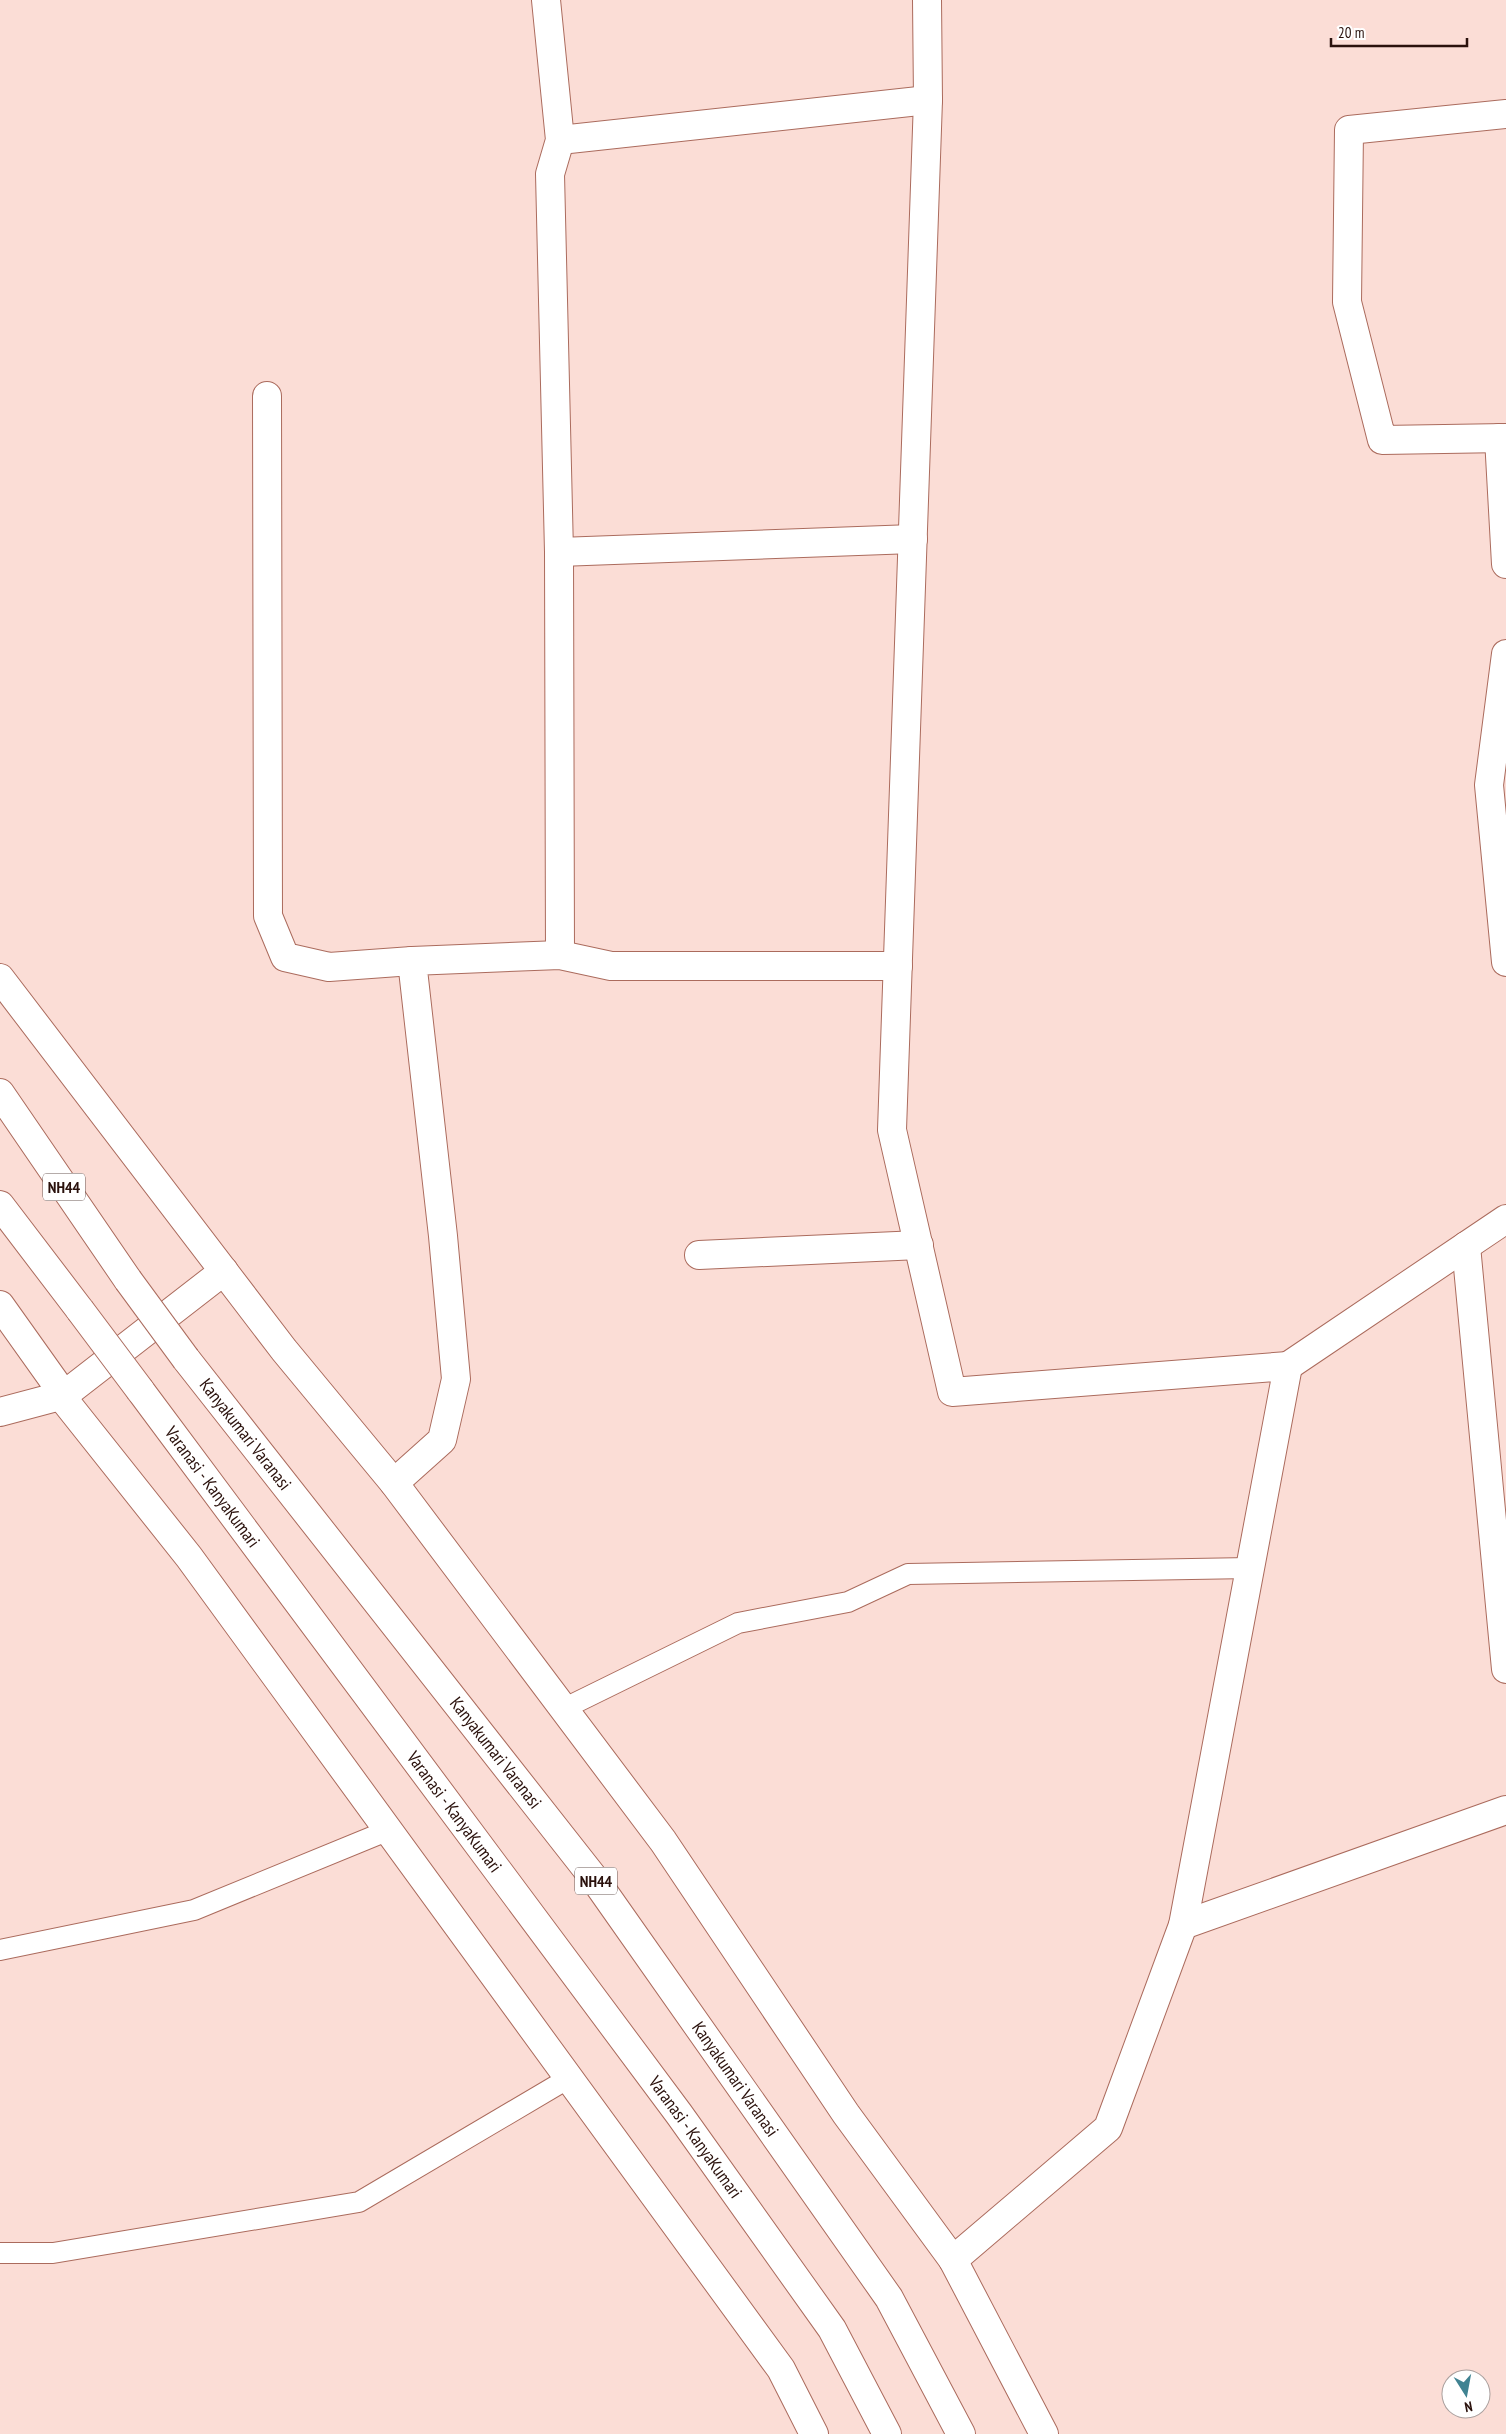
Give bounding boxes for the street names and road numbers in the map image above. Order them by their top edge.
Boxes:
road number: NH44 [43,1174,85,1200]
street label: Kanyakumari Varanasi [195,1374,297,1495]
street label: Varanasi - KanyaKumari [159,1421,265,1552]
street label: Kanyakumari Varanasi [445,1692,547,1813]
street label: Varanasi - KanyaKumari [401,1746,507,1877]
road number: NH44 [575,1868,617,1894]
street label: Kanyakumari Varanasi [687,2017,784,2141]
street label: Varanasi - KanyaKumari [643,2071,747,2203]

